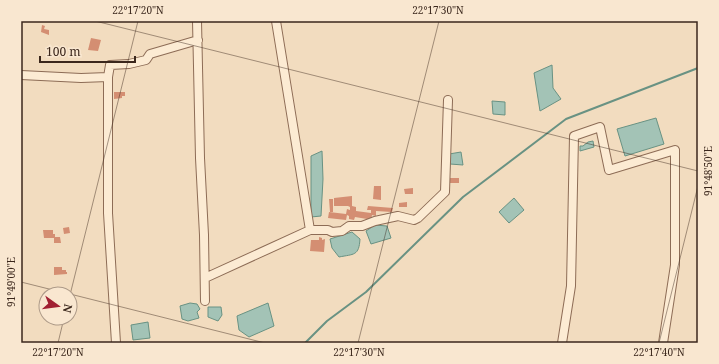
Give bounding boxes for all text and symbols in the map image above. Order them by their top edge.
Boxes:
text: 22°17'20"N [112,3,164,17]
text: 22°17'30"N [412,3,464,17]
scale bar [40,38,135,64]
text: 100 m [46,43,81,60]
text: 91°48'50"E [701,146,715,196]
text: 91°49'00"E [4,257,18,307]
north arrow [38,286,78,326]
text: N [60,303,77,315]
text: 22°17'20"N [32,345,84,359]
text: 22°17'30"N [333,345,385,359]
text: 22°17'40"N [633,345,685,359]

